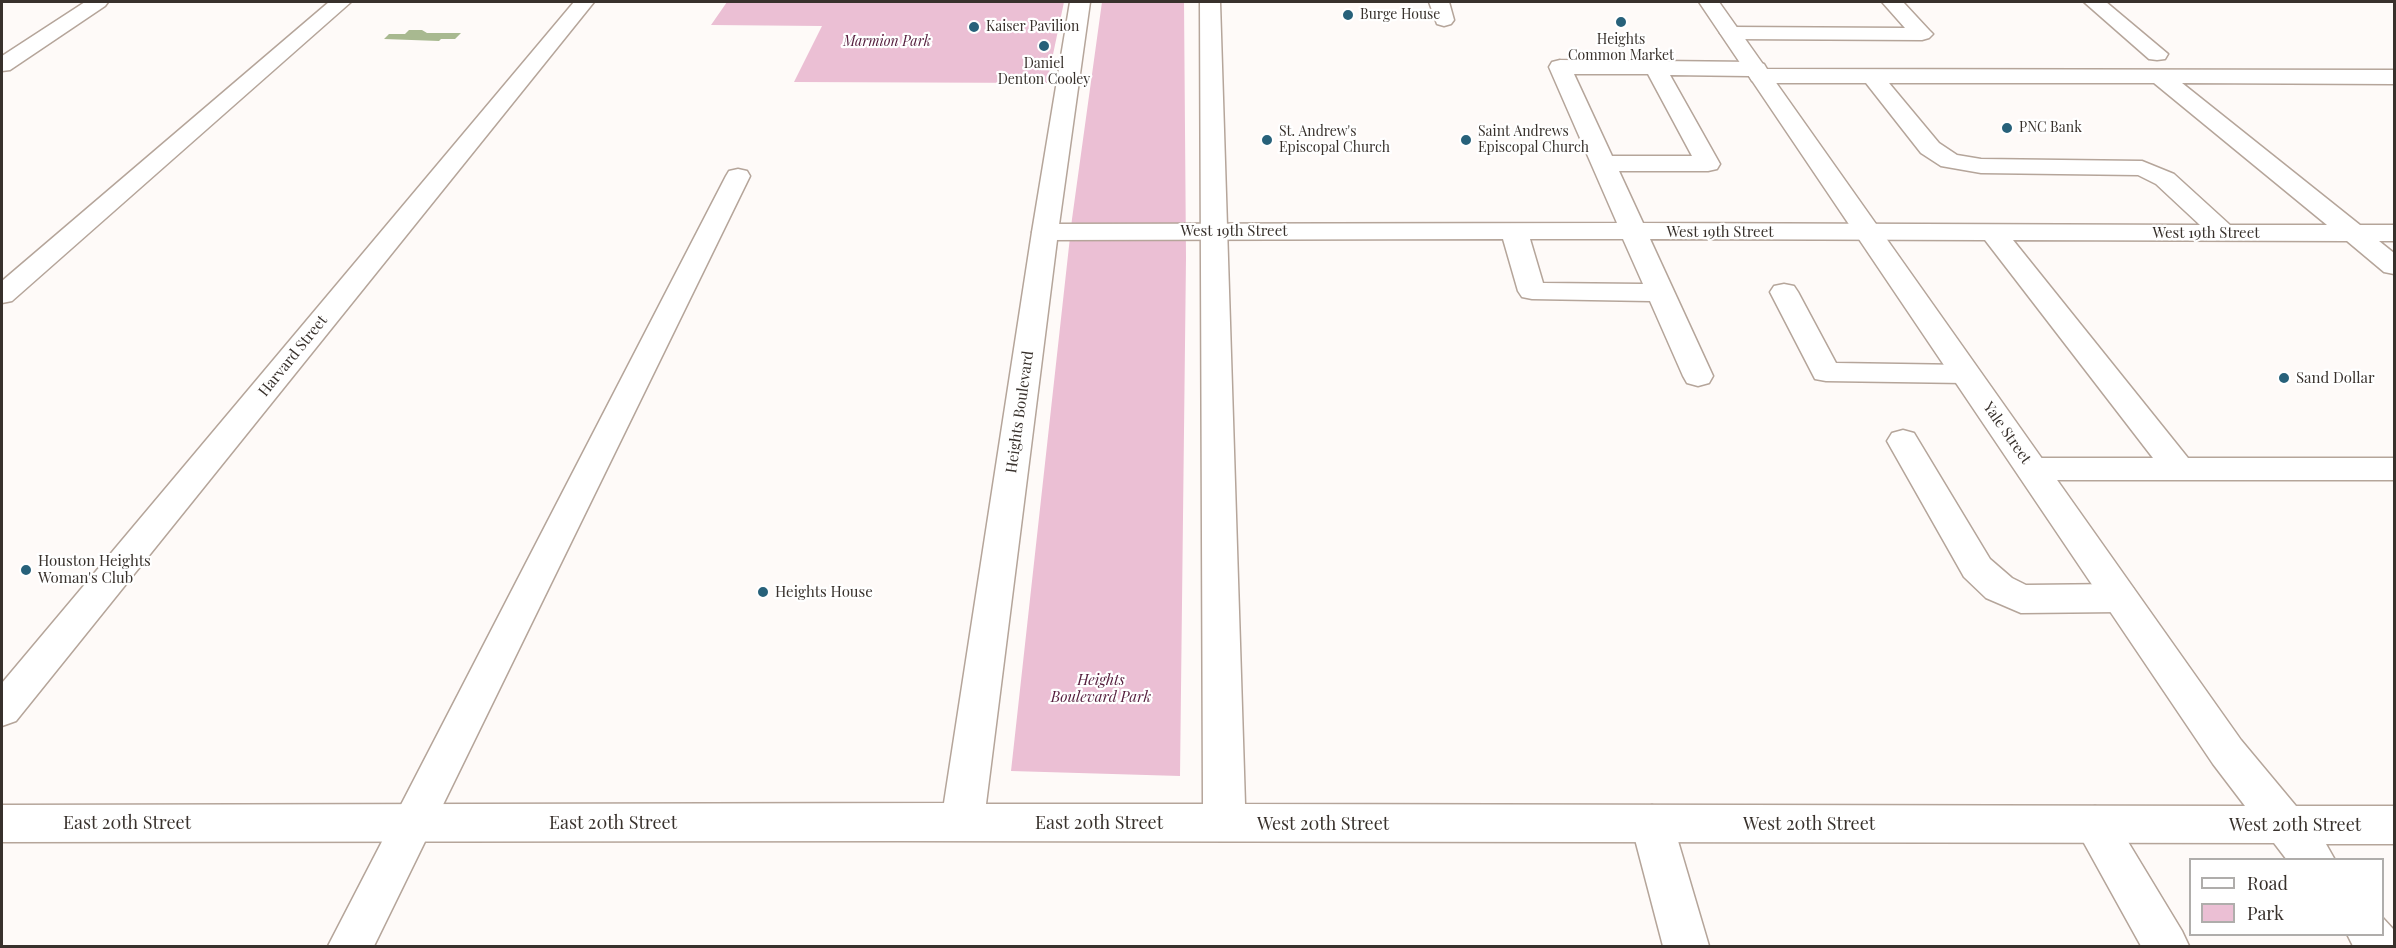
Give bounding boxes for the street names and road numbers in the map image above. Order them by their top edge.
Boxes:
street label: West 19th Street [1180,222,1288,240]
street label: West 19th Street [1666,223,1774,241]
street label: West 19th Street [2152,224,2260,242]
street label: Harvard Street [255,312,331,400]
street label: Heights Boulevard [1003,350,1037,474]
street label: Yale Street [1979,399,2035,467]
street label: East 20th Street [63,812,191,834]
street label: East 20th Street [549,812,677,834]
street label: East 20th Street [1035,812,1163,834]
street label: West 20th Street [1257,813,1389,835]
street label: West 20th Street [1743,813,1875,835]
street label: West 20th Street [2229,814,2361,836]

